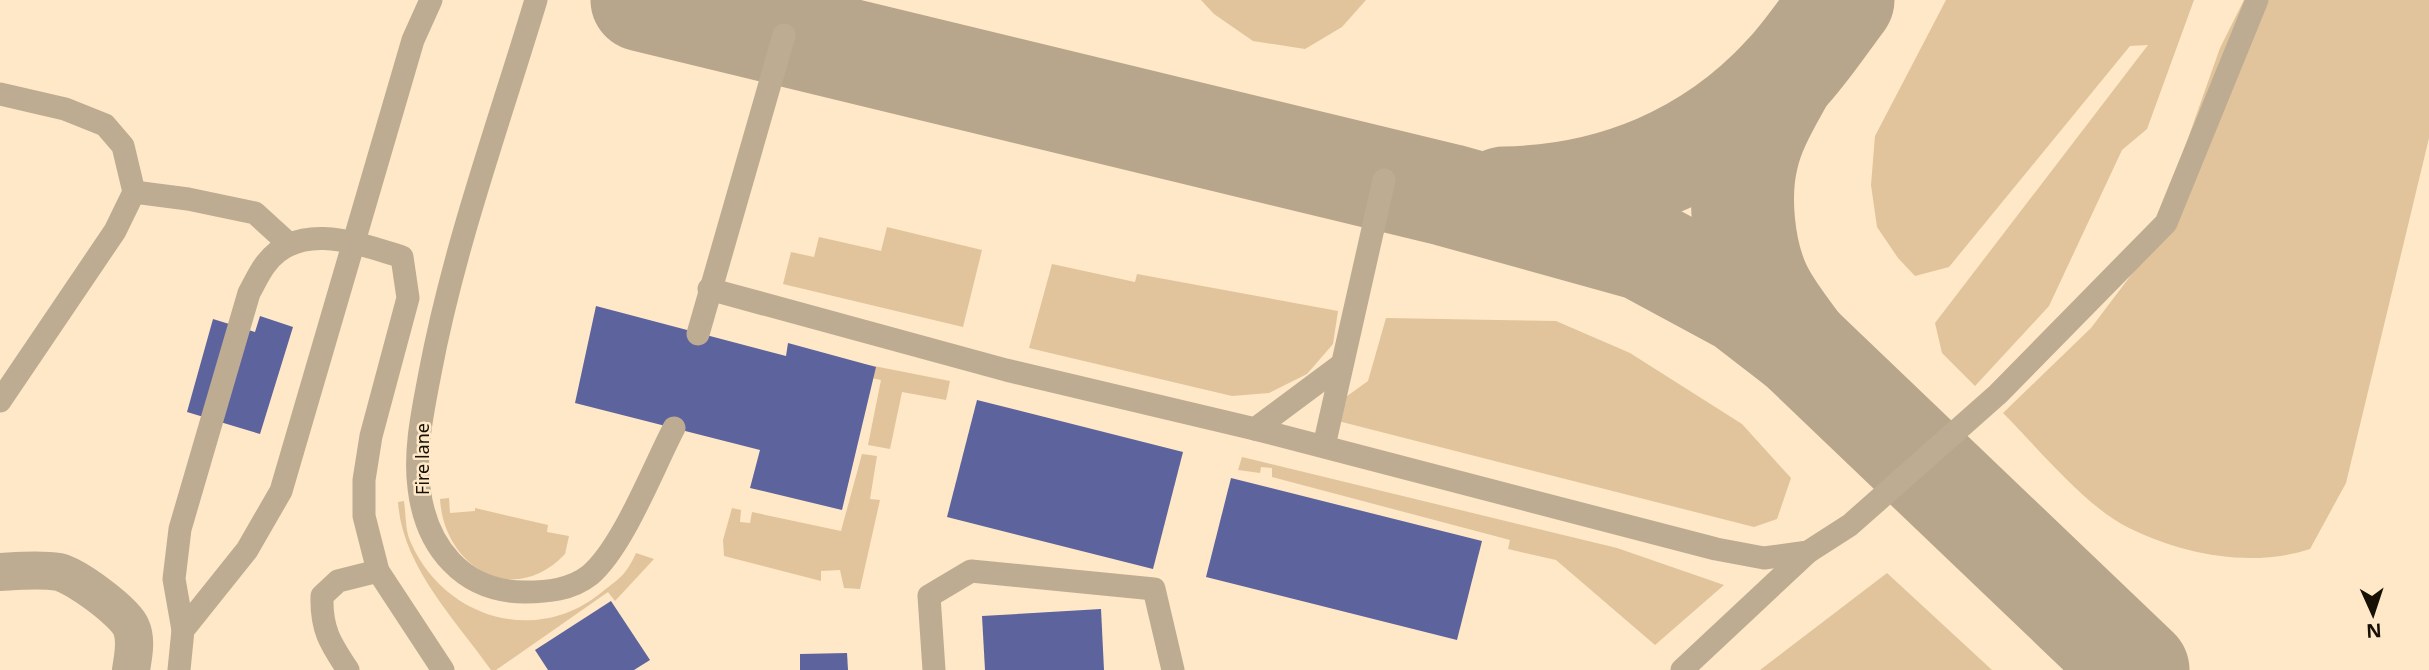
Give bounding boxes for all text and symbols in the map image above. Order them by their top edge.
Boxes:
street label: Fire lane [410,423,434,495]
north arrow [2338,579,2408,649]
text: N [2365,618,2382,644]

